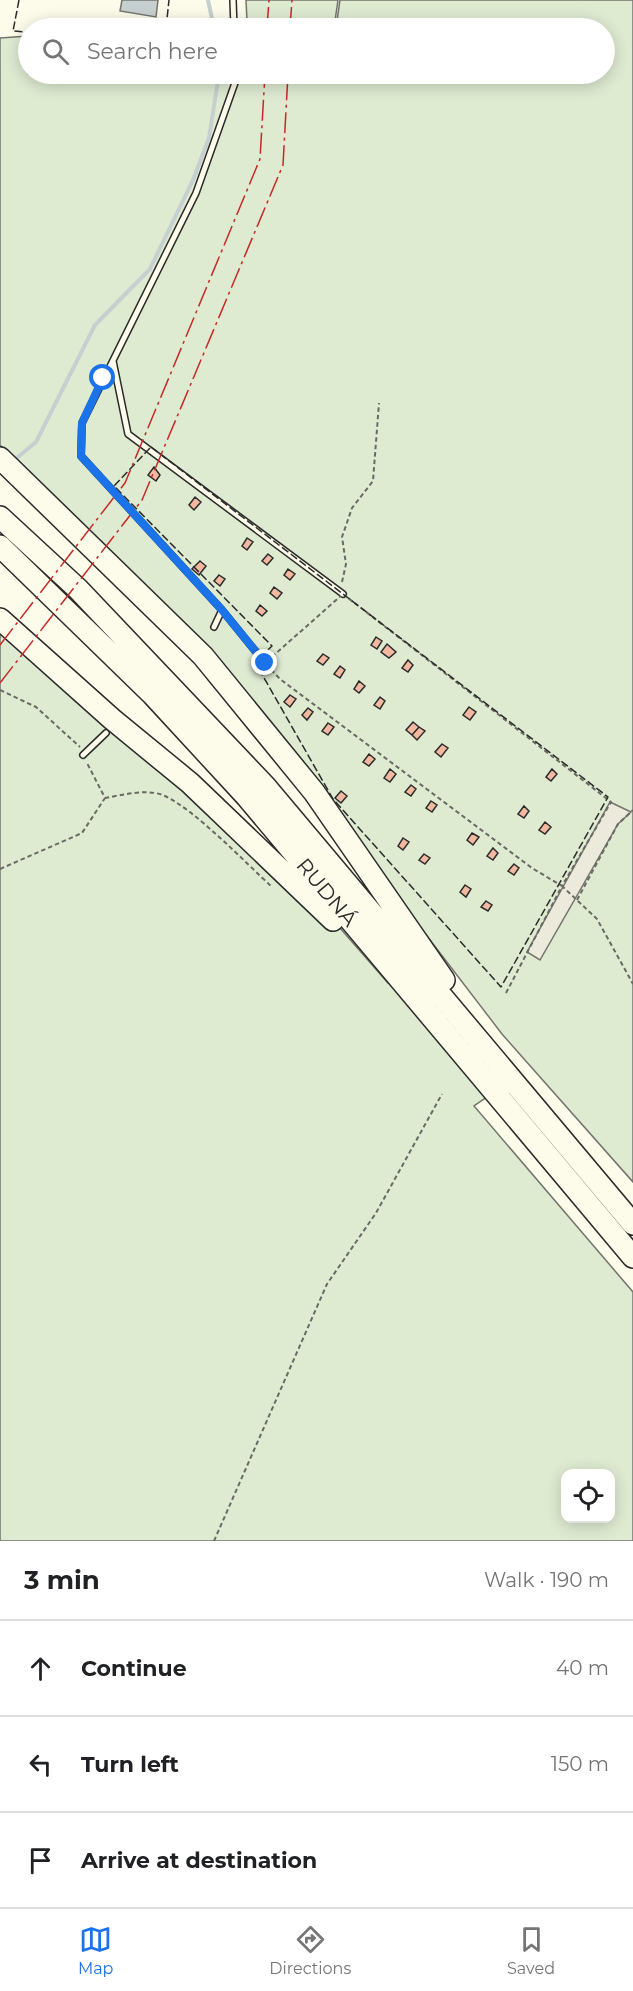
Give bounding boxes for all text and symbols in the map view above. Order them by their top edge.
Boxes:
search box [18,18,615,84]
icon: search [39,35,72,68]
text: Search here [87,38,218,65]
route start [89,364,115,390]
route end [251,649,277,675]
street label: RUDNÁ [291,853,363,932]
map controls [561,1469,615,1523]
button: locate [561,1469,615,1523]
text: 3 min [24,1564,100,1596]
text: Walk · 190 m [484,1568,609,1592]
icon: ahead [24,1652,57,1685]
text: Continue [81,1655,187,1682]
text: 40 m [556,1656,609,1680]
icon: left [24,1748,57,1781]
text: Turn left [81,1751,179,1778]
text: 150 m [551,1752,609,1776]
icon: arrive [24,1844,57,1877]
text: Arrive at destination [81,1847,317,1874]
tab: Map [78,1923,113,1978]
tab: Directions [269,1923,351,1978]
tab: Saved [507,1923,555,1978]

